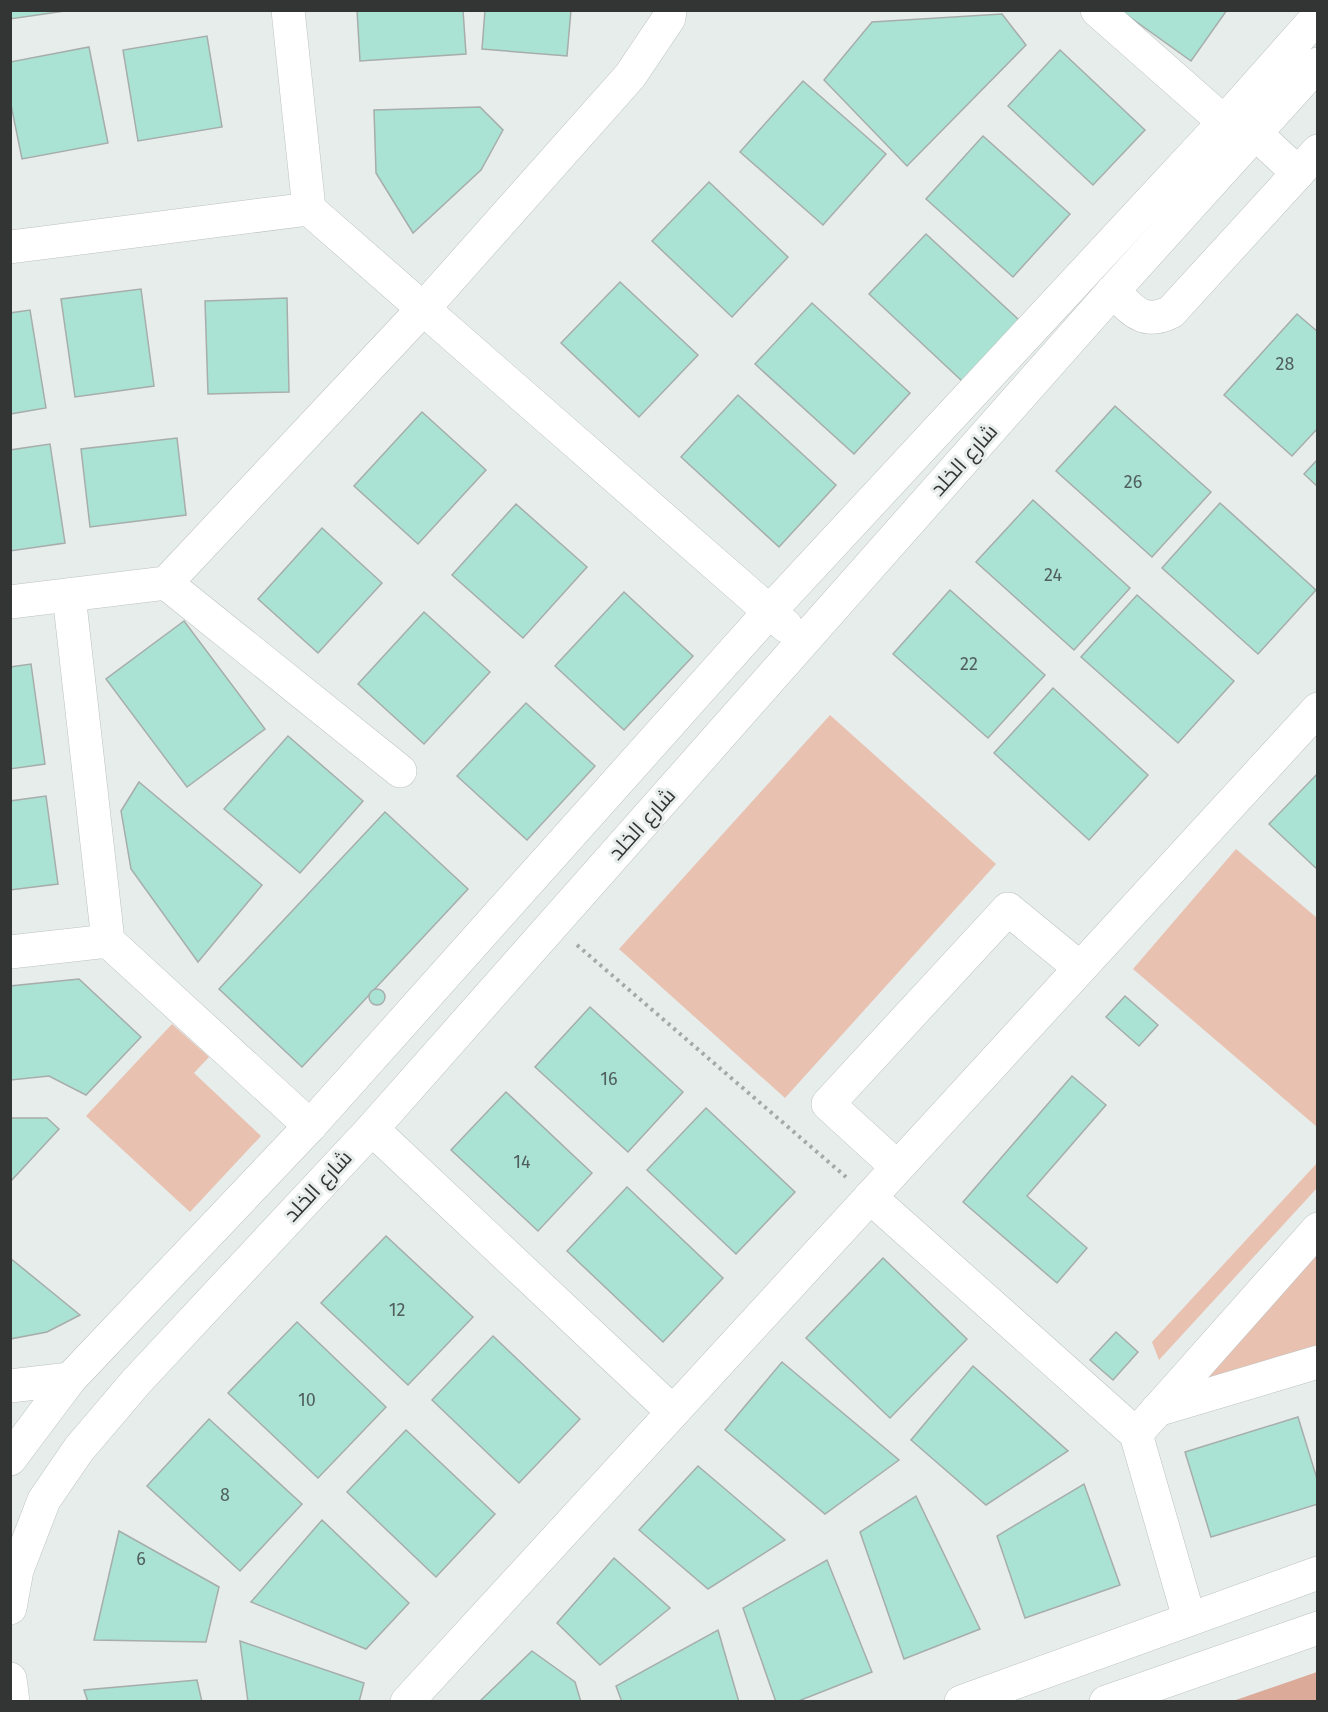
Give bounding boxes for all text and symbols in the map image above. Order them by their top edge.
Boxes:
house number: 28 [1276,353,1294,375]
street label: شارع الخلد [925,419,1004,502]
house number: 26 [1124,471,1142,493]
house number: 24 [1044,564,1062,586]
house number: 22 [960,653,978,675]
street label: شارع الخلد [603,783,682,866]
house number: 16 [600,1068,618,1090]
street label: شارع الخلد [278,1145,358,1228]
house number: 14 [513,1151,531,1173]
house number: 12 [389,1299,405,1321]
house number: 10 [298,1389,316,1411]
house number: 8 [220,1484,230,1506]
house number: 6 [136,1548,146,1570]

